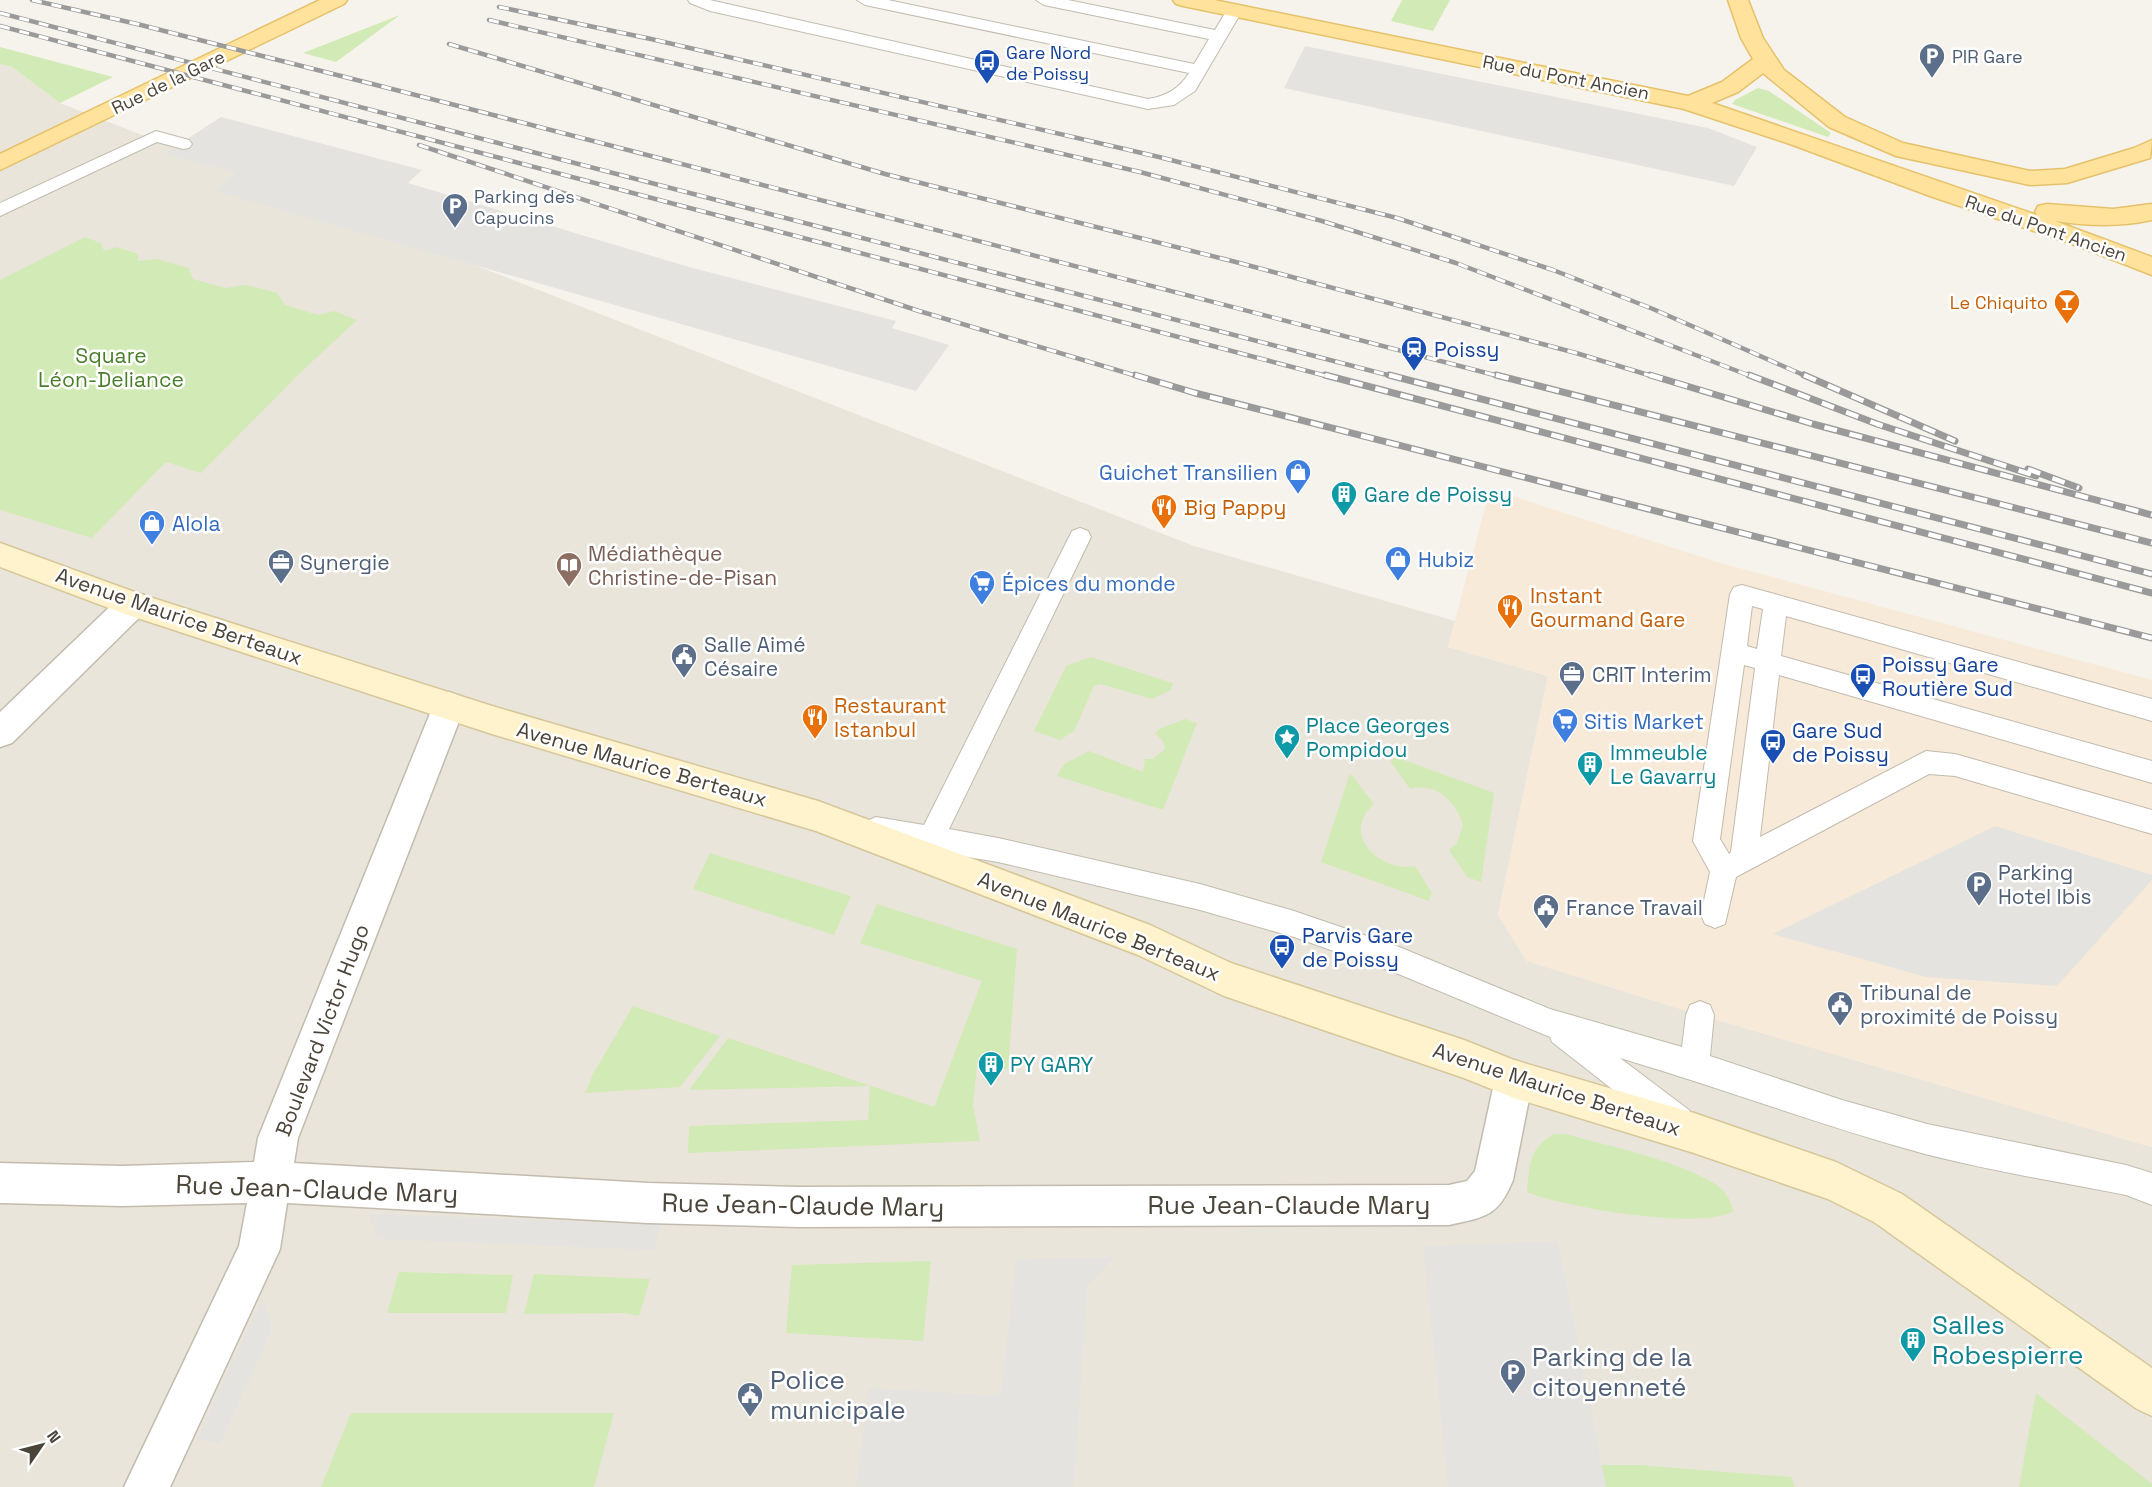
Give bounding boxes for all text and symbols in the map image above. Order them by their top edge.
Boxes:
place label: Gare Nord de Poissy [1006,41,1091,85]
parking icon: PIR Gare [1917,41,1947,79]
street label: Rue de la Gare [108,45,228,119]
place label: PIR Gare [1952,45,2023,68]
bus stop icon: Gare Nord de Poissy [972,47,1002,85]
street label: Rue du Pont Ancien [1481,50,1651,104]
place label: Parking des Capucins [474,185,575,229]
street label: Rue du Pont Ancien [1962,190,2130,266]
parking icon: Parking des Capucins [440,191,470,229]
bar icon: Le Chiquito [2052,287,2082,325]
place label: Le Chiquito [1950,291,2048,314]
station icon: Poissy [1399,334,1429,372]
place label: Poissy [1434,336,1499,363]
park label: Square Léon-Deliance [38,342,184,393]
shop icon: Guichet Transilien [1283,457,1313,495]
place label: Guichet Transilien [1099,459,1278,486]
building icon: Gare de Poissy [1329,479,1359,517]
place label: Gare de Poissy [1364,481,1512,508]
restaurant icon: Big Pappy [1149,492,1179,530]
place label: Big Pappy [1184,494,1286,521]
shop icon: Alola [137,508,167,546]
place label: Alola [172,510,221,537]
place label: Médiathèque Christine-de-Pisan [588,540,777,591]
shop icon: Hubiz [1383,544,1413,582]
place label: Hubiz [1418,546,1474,573]
office icon: Synergie [266,547,296,585]
place label: Synergie [300,549,390,576]
library icon: Médiathèque Christine-de-Pisan [554,550,584,588]
street label: Avenue Maurice Berteaux [52,561,306,671]
supermarket icon: Épices du monde [967,568,997,606]
place label: Épices du monde [1002,570,1176,597]
place label: Instant Gourmand Gare [1530,582,1685,633]
restaurant icon: Instant Gourmand Gare [1495,592,1525,630]
place label: Salle Aimé Césaire [704,631,806,682]
public building icon: Salle Aimé Césaire [669,641,699,679]
place label: Poissy Gare Routière Sud [1882,651,2013,702]
office icon: CRIT Interim [1557,659,1587,697]
place label: CRIT Interim [1592,661,1712,688]
bus stop icon: Poissy Gare Routière Sud [1848,661,1878,699]
place label: Restaurant Istanbul [834,692,947,743]
restaurant icon: Restaurant Istanbul [800,702,830,740]
supermarket icon: Sitis Market [1550,706,1580,744]
place label: Sitis Market [1584,708,1704,735]
place label: Place Georges Pompidou [1306,712,1450,763]
street label: Avenue Maurice Berteaux [514,715,770,813]
place label: Gare Sud de Poissy [1792,717,1889,768]
place icon: Place Georges Pompidou [1272,722,1302,760]
bus stop icon: Gare Sud de Poissy [1758,727,1788,765]
place label: Immeuble Le Gavarry [1610,739,1716,790]
building icon: Immeuble Le Gavarry [1575,749,1605,787]
place label: Parking Hotel Ibis [1998,859,2091,910]
street label: Avenue Maurice Berteaux [974,865,1224,987]
parking icon: Parking Hotel Ibis [1964,869,1994,907]
public building icon: France Travail [1531,892,1561,930]
place label: France Travail [1566,894,1703,921]
street label: Boulevard Victor Hugo [269,920,375,1140]
place label: Parvis Gare de Poissy [1302,922,1413,973]
bus stop icon: Parvis Gare de Poissy [1267,932,1297,970]
place label: Tribunal de proximité de Poissy [1860,979,2058,1030]
public building icon: Tribunal de proximité de Poissy [1825,989,1855,1027]
street label: Avenue Maurice Berteaux [1430,1036,1684,1142]
building icon: PY GARY [976,1049,1006,1087]
place label: PY GARY [1010,1051,1093,1078]
street label: Rue Jean-Claude Mary [175,1167,459,1211]
street label: Rue Jean-Claude Mary [661,1186,945,1224]
street label: Rue Jean-Claude Mary [1148,1188,1430,1222]
place label: Salles Robespierre [1932,1308,2083,1372]
building icon: Salles Robespierre [1898,1325,1928,1363]
place label: Parking de la citoyenneté [1532,1340,1692,1404]
parking icon: Parking de la citoyenneté [1498,1357,1528,1395]
place label: Police municipale [770,1363,906,1427]
public building icon: Police municipale [735,1380,765,1418]
north arrow [12,1415,72,1475]
text: N [42,1426,66,1447]

